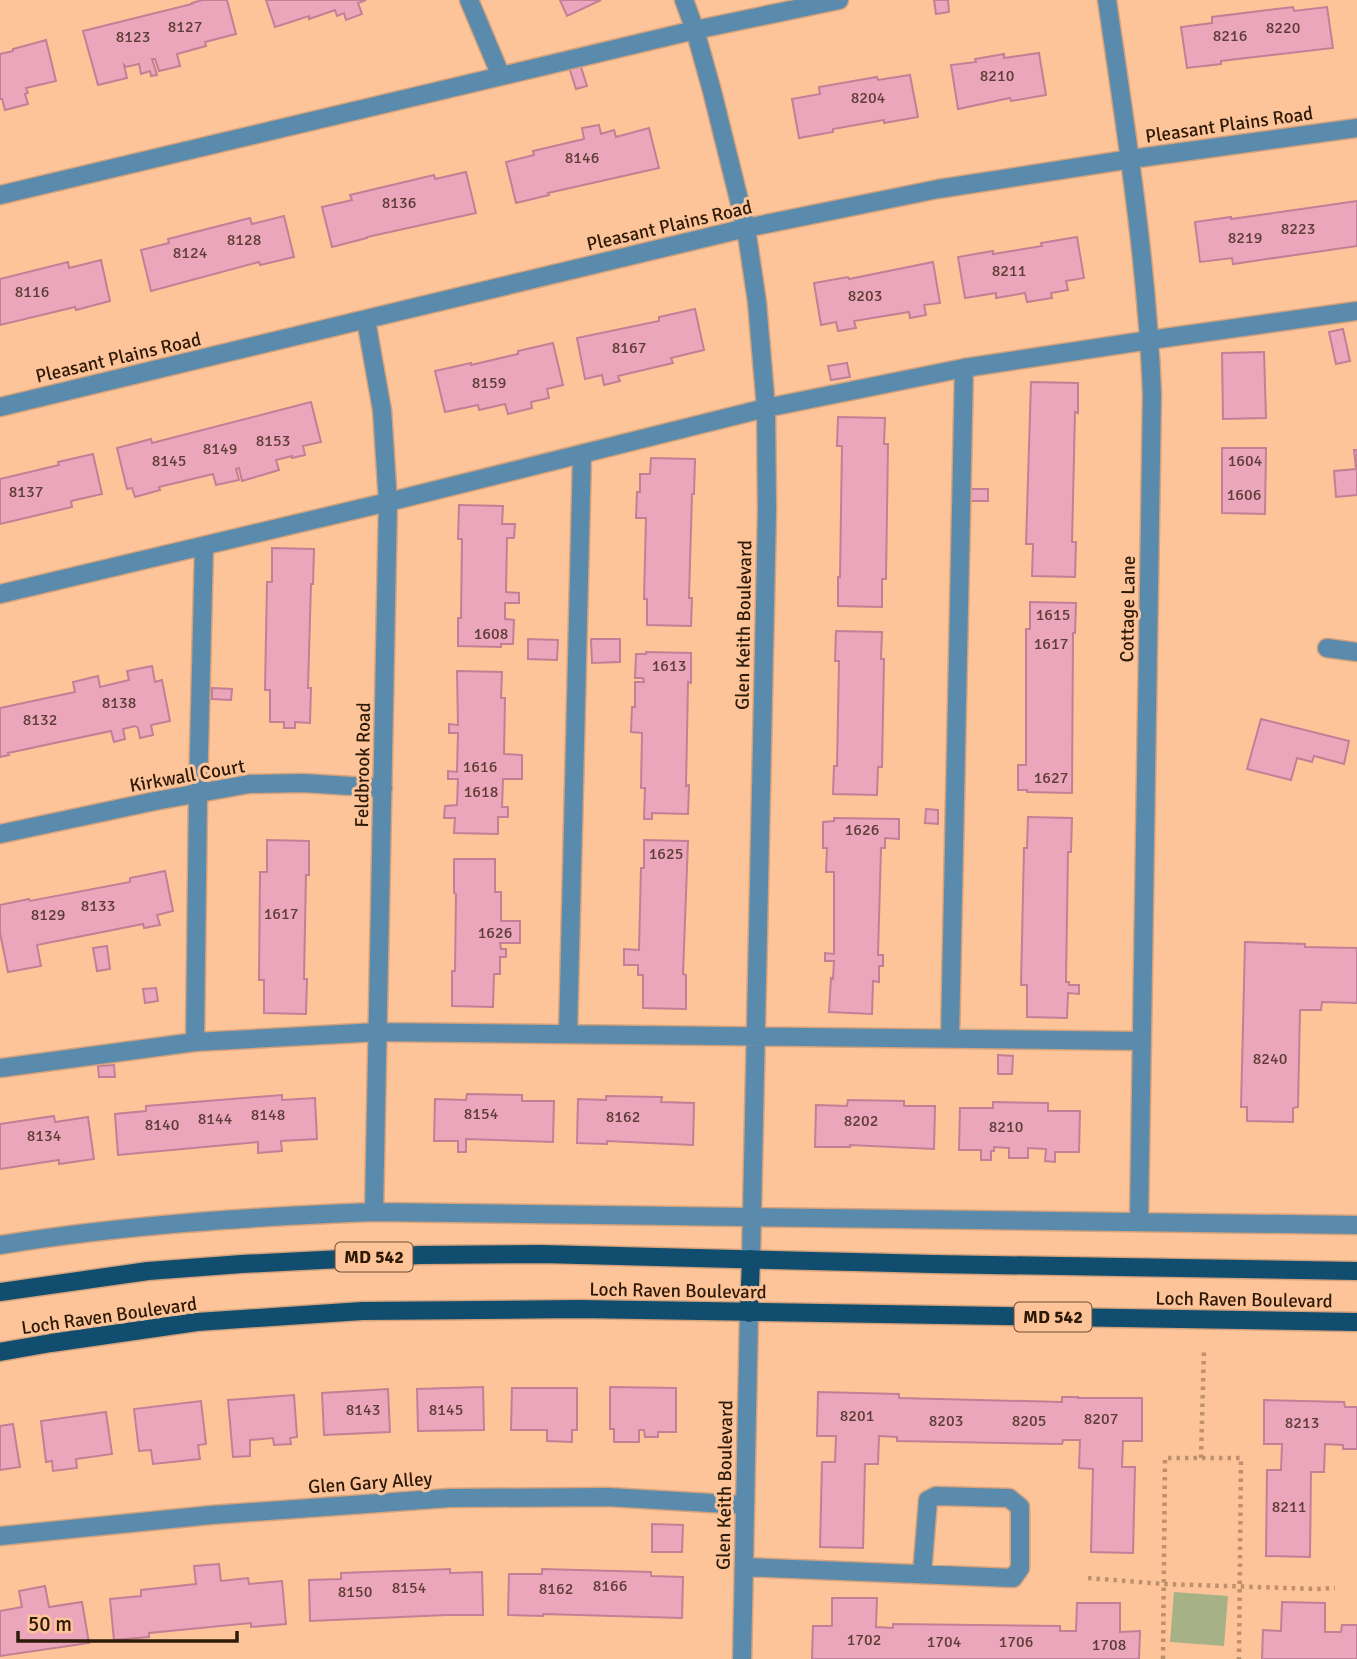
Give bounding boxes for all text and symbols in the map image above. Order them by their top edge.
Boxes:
house number: 8127 [168,17,202,37]
house number: 8220 [1266,18,1300,38]
house number: 8216 [1213,26,1247,46]
house number: 8123 [116,27,150,47]
house number: 8210 [980,66,1014,86]
house number: 8204 [851,88,886,108]
street label: Pleasant Plains Road [1144,101,1315,149]
house number: 8146 [565,148,599,168]
house number: 8136 [382,193,416,213]
street label: Pleasant Plains Road [584,195,754,257]
house number: 8223 [1281,219,1315,239]
house number: 8219 [1228,228,1262,248]
house number: 8128 [227,230,261,250]
house number: 8124 [173,243,208,263]
house number: 8211 [992,261,1026,281]
house number: 8116 [15,282,49,302]
house number: 8203 [848,286,882,306]
street label: Pleasant Plains Road [33,327,203,389]
house number: 8167 [612,338,646,358]
house number: 8159 [472,373,506,393]
house number: 8153 [256,431,290,451]
house number: 8149 [203,439,237,459]
house number: 8145 [152,451,186,471]
house number: 1604 [1228,451,1263,471]
house number: 8137 [9,482,43,502]
house number: 1606 [1227,485,1261,505]
street label: Glen Keith Boulevard [731,540,757,710]
street label: Cottage Lane [1115,555,1141,663]
house number: 1615 [1036,605,1070,625]
house number: 1608 [474,624,508,644]
house number: 1617 [1034,634,1068,654]
house number: 1613 [652,656,686,676]
house number: 8138 [102,693,136,713]
street label: Feldbrook Road [350,702,376,828]
house number: 8132 [23,710,57,730]
street label: Kirkwall Court [128,754,247,798]
house number: 1616 [463,757,497,777]
house number: 1627 [1034,768,1068,788]
house number: 1618 [464,782,498,802]
house number: 1626 [845,820,879,840]
house number: 1625 [649,844,683,864]
house number: 8133 [81,896,115,916]
house number: 1617 [264,904,298,924]
house number: 8129 [31,905,65,925]
house number: 1626 [478,923,512,943]
house number: 8240 [1253,1049,1287,1069]
house number: 8154 [464,1104,499,1124]
house number: 8148 [251,1105,285,1125]
house number: 8162 [606,1107,640,1127]
house number: 8144 [198,1109,233,1129]
house number: 8202 [844,1111,878,1131]
house number: 8140 [145,1115,179,1135]
house number: 8210 [989,1117,1023,1137]
house number: 8134 [27,1126,62,1146]
road number: MD 542 [336,1242,412,1272]
street label: Loch Raven Boulevard [589,1277,767,1305]
street label: Loch Raven Boulevard [1155,1286,1333,1314]
street label: Loch Raven Boulevard [20,1292,199,1340]
road number: MD 542 [1014,1302,1092,1332]
house number: 8143 [346,1400,380,1420]
house number: 8145 [429,1400,463,1420]
street label: Glen Keith Boulevard [712,1400,738,1570]
house number: 8201 [840,1406,874,1426]
house number: 8207 [1084,1409,1118,1429]
house number: 8203 [929,1411,963,1431]
house number: 8205 [1012,1411,1046,1431]
house number: 8213 [1285,1413,1319,1433]
street label: Glen Gary Alley [307,1467,433,1499]
house number: 8211 [1272,1497,1306,1517]
house number: 8166 [593,1576,627,1596]
house number: 8154 [392,1578,427,1598]
house number: 8162 [539,1579,573,1599]
house number: 8150 [338,1582,372,1602]
scale bar [18,1600,236,1644]
text: 50 m [28,1611,72,1637]
house number: 1702 [847,1630,881,1650]
house number: 1704 [927,1632,962,1652]
house number: 1706 [999,1632,1033,1652]
house number: 1708 [1092,1635,1126,1655]

